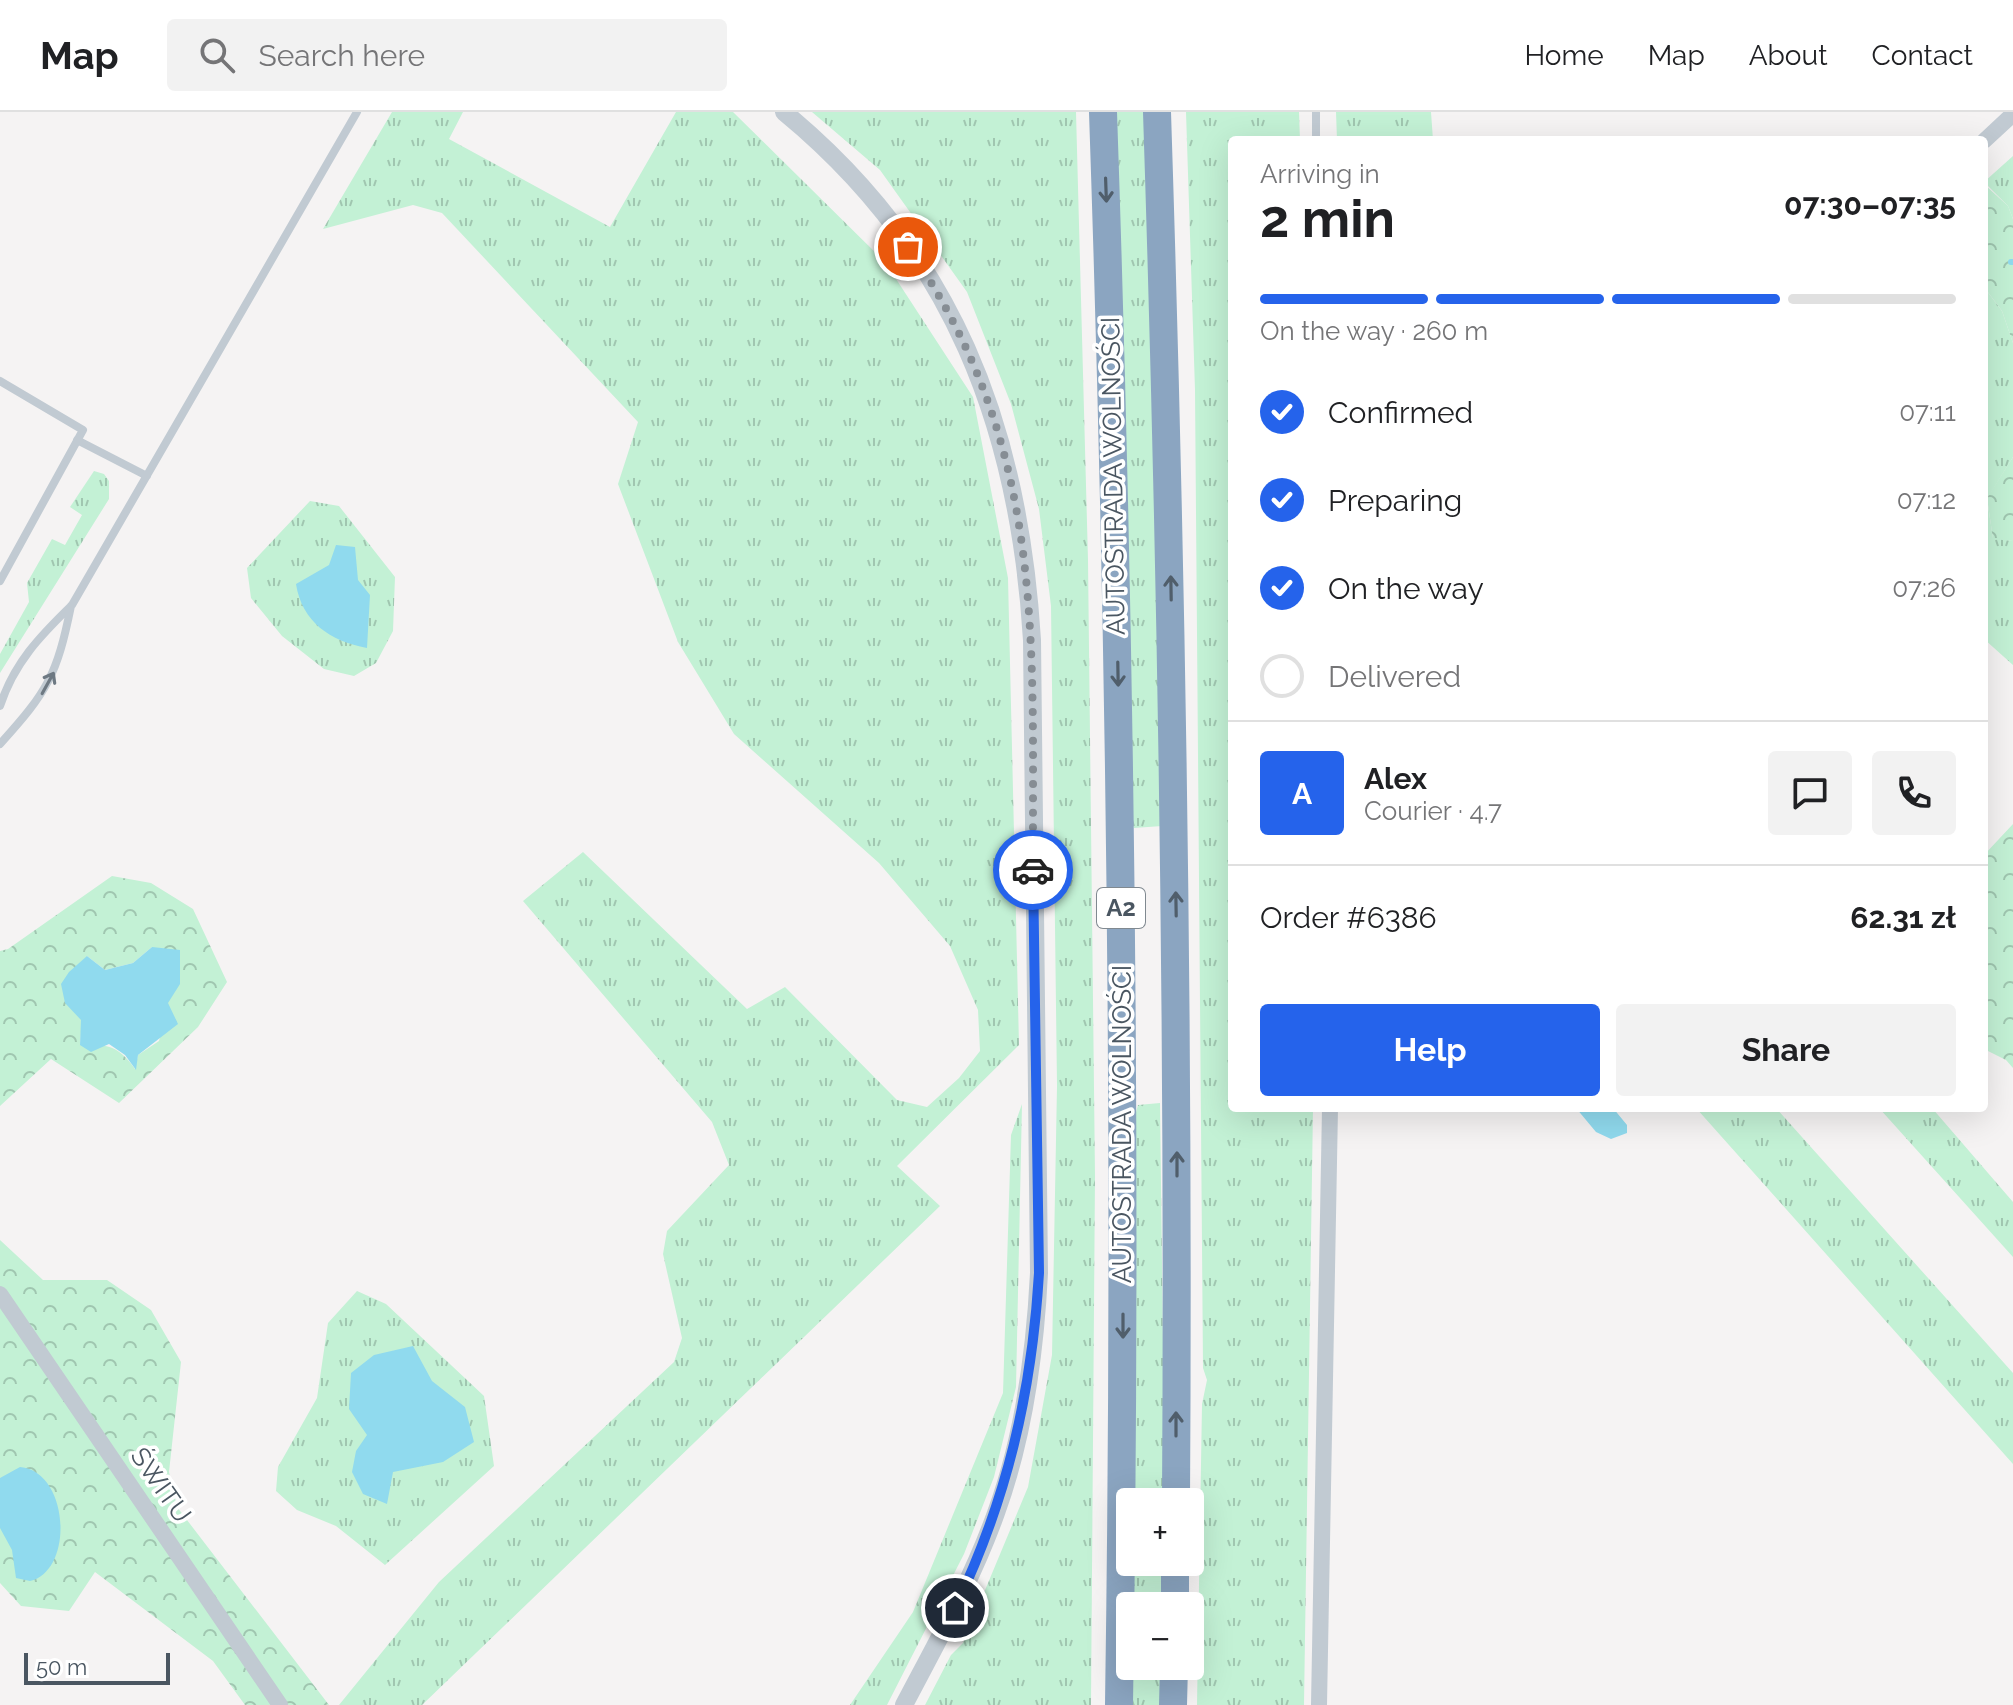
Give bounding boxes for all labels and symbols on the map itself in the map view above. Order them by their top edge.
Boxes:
one-way arrow [1098,176,1114,203]
pin [874,213,942,281]
street label: AUTOSTRADA WOLNOŚCI [1094,316,1131,636]
one-way arrow [1163,575,1178,602]
one-way arrow [1110,660,1125,687]
one-way arrow [41,672,57,695]
courier [993,830,1073,910]
road number: A2 [1097,888,1145,928]
one-way arrow [1168,891,1184,918]
street label: AUTOSTRADA WOLNOŚCI [1106,965,1137,1283]
one-way arrow [1169,1151,1185,1178]
one-way arrow [1115,1312,1131,1339]
one-way arrow [1168,1411,1184,1438]
street label: ŚWITU [124,1441,198,1528]
pin [921,1574,989,1642]
scale bar [24,1649,170,1685]

